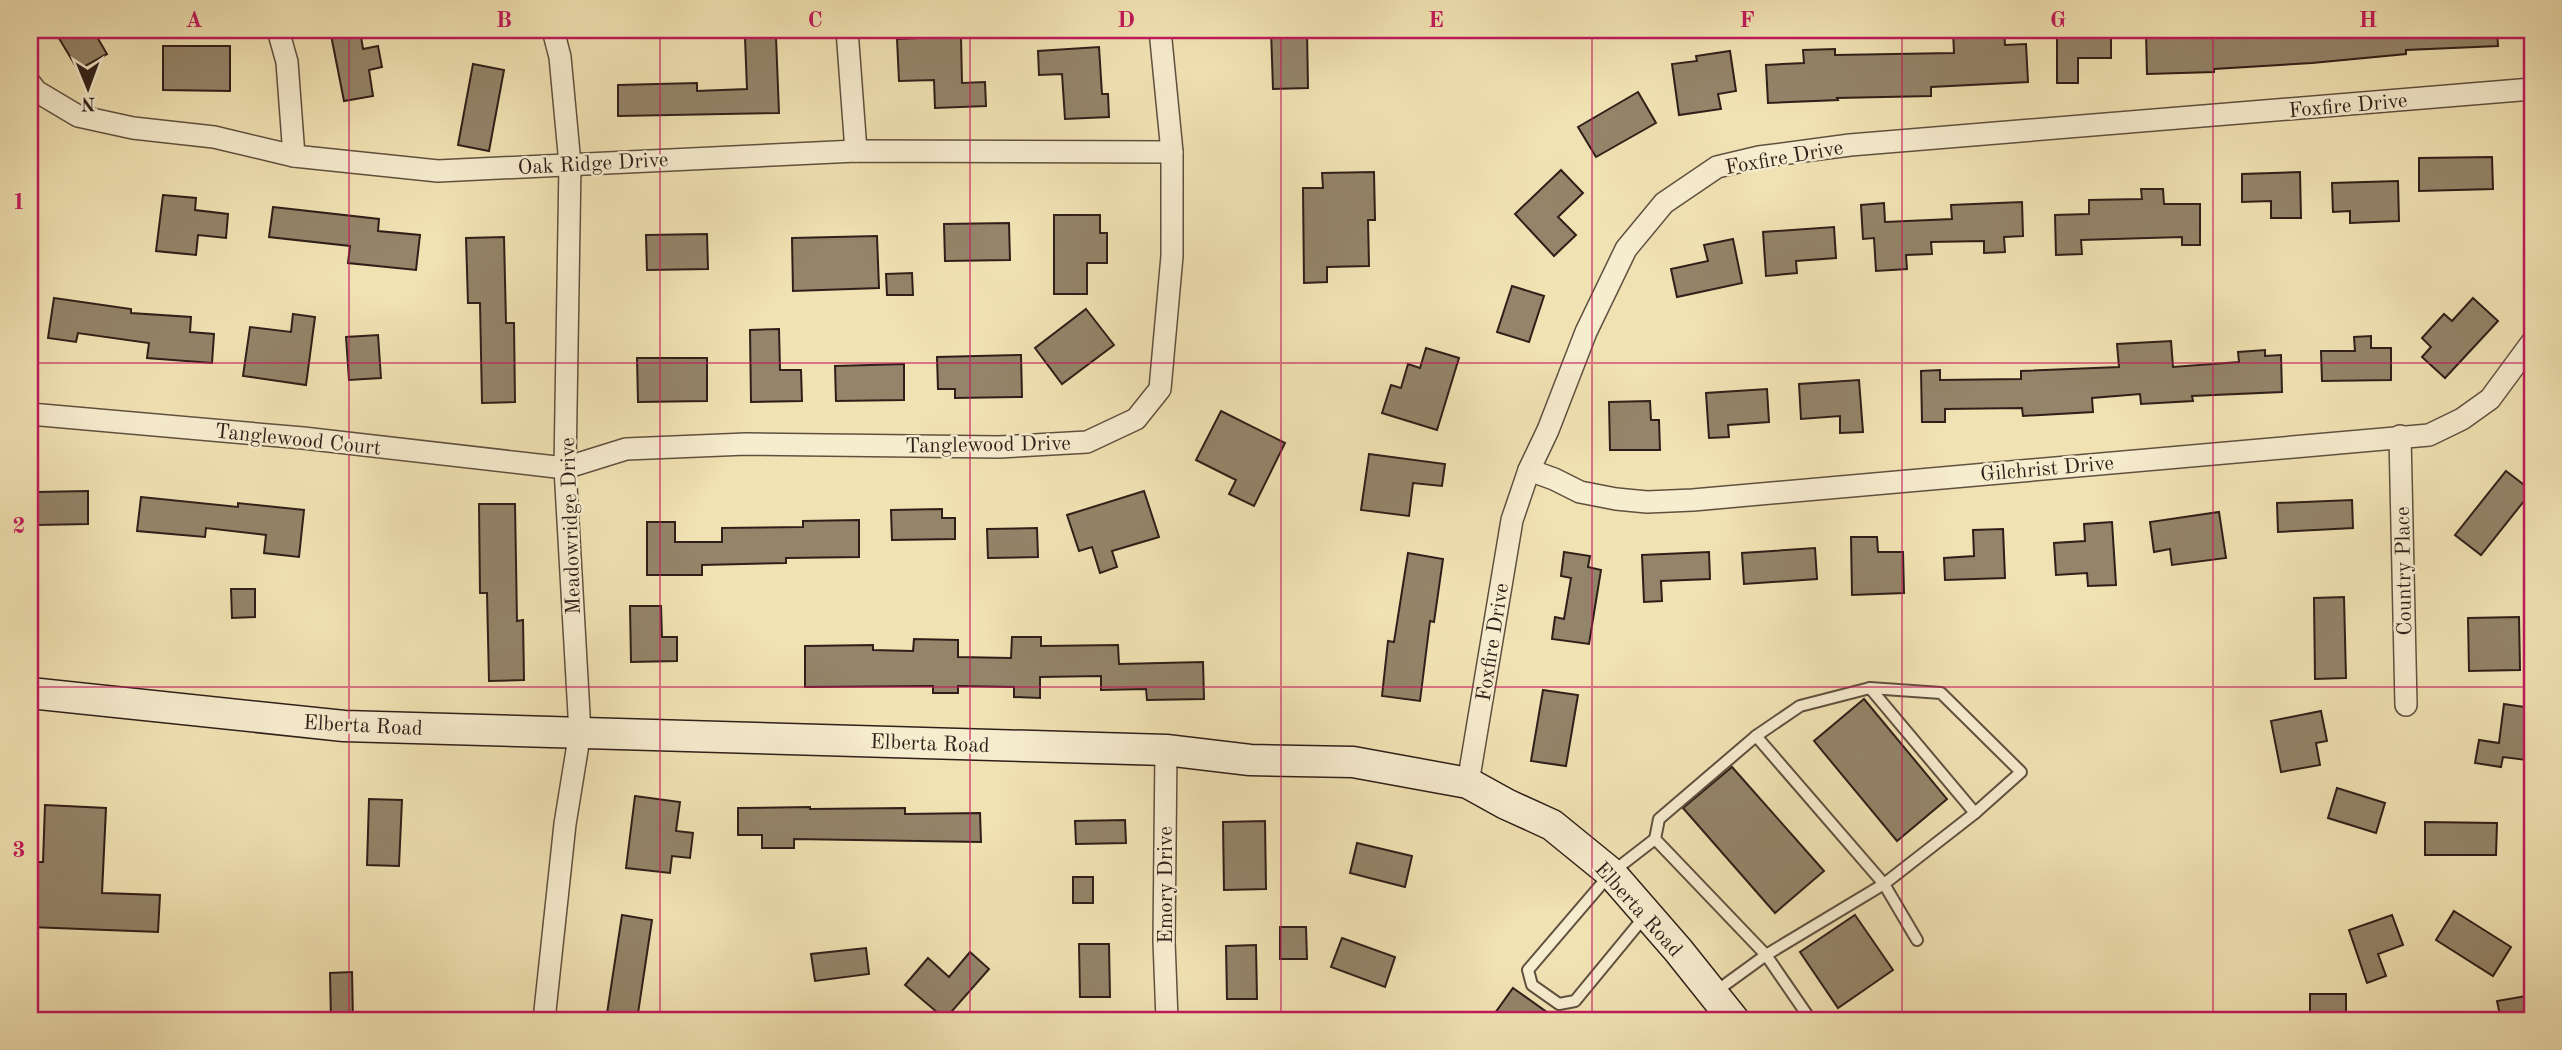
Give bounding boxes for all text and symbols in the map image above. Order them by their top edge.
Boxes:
text: A [185,9,203,32]
text: B [496,9,512,32]
text: C [807,9,823,32]
text: D [1117,9,1135,32]
text: E [1428,9,1444,32]
text: F [1739,9,1755,32]
text: G [2050,9,2066,32]
text: H [2359,9,2377,32]
north arrow [52,52,122,122]
street label: Foxfire Drive [2288,91,2408,122]
text: N [80,93,96,112]
street label: Foxfire Drive [1724,138,1845,179]
street label: Oak Ridge Drive [517,150,669,179]
text: 1 [12,191,26,214]
street label: Tanglewood Court [214,421,382,460]
street label: Tanglewood Drive [905,434,1071,457]
street label: Meadowridge Drive [558,437,585,615]
street label: Gilchrist Drive [1979,453,2115,486]
street label: Country Place [2393,506,2416,636]
text: 2 [12,515,26,538]
street label: Foxfire Drive [1474,582,1513,703]
street label: Elberta Road [303,713,423,740]
street label: Elberta Road [870,732,990,757]
street label: Emory Drive [1156,826,1177,944]
text: 3 [12,839,26,862]
street label: Elberta Road [1590,859,1686,961]

